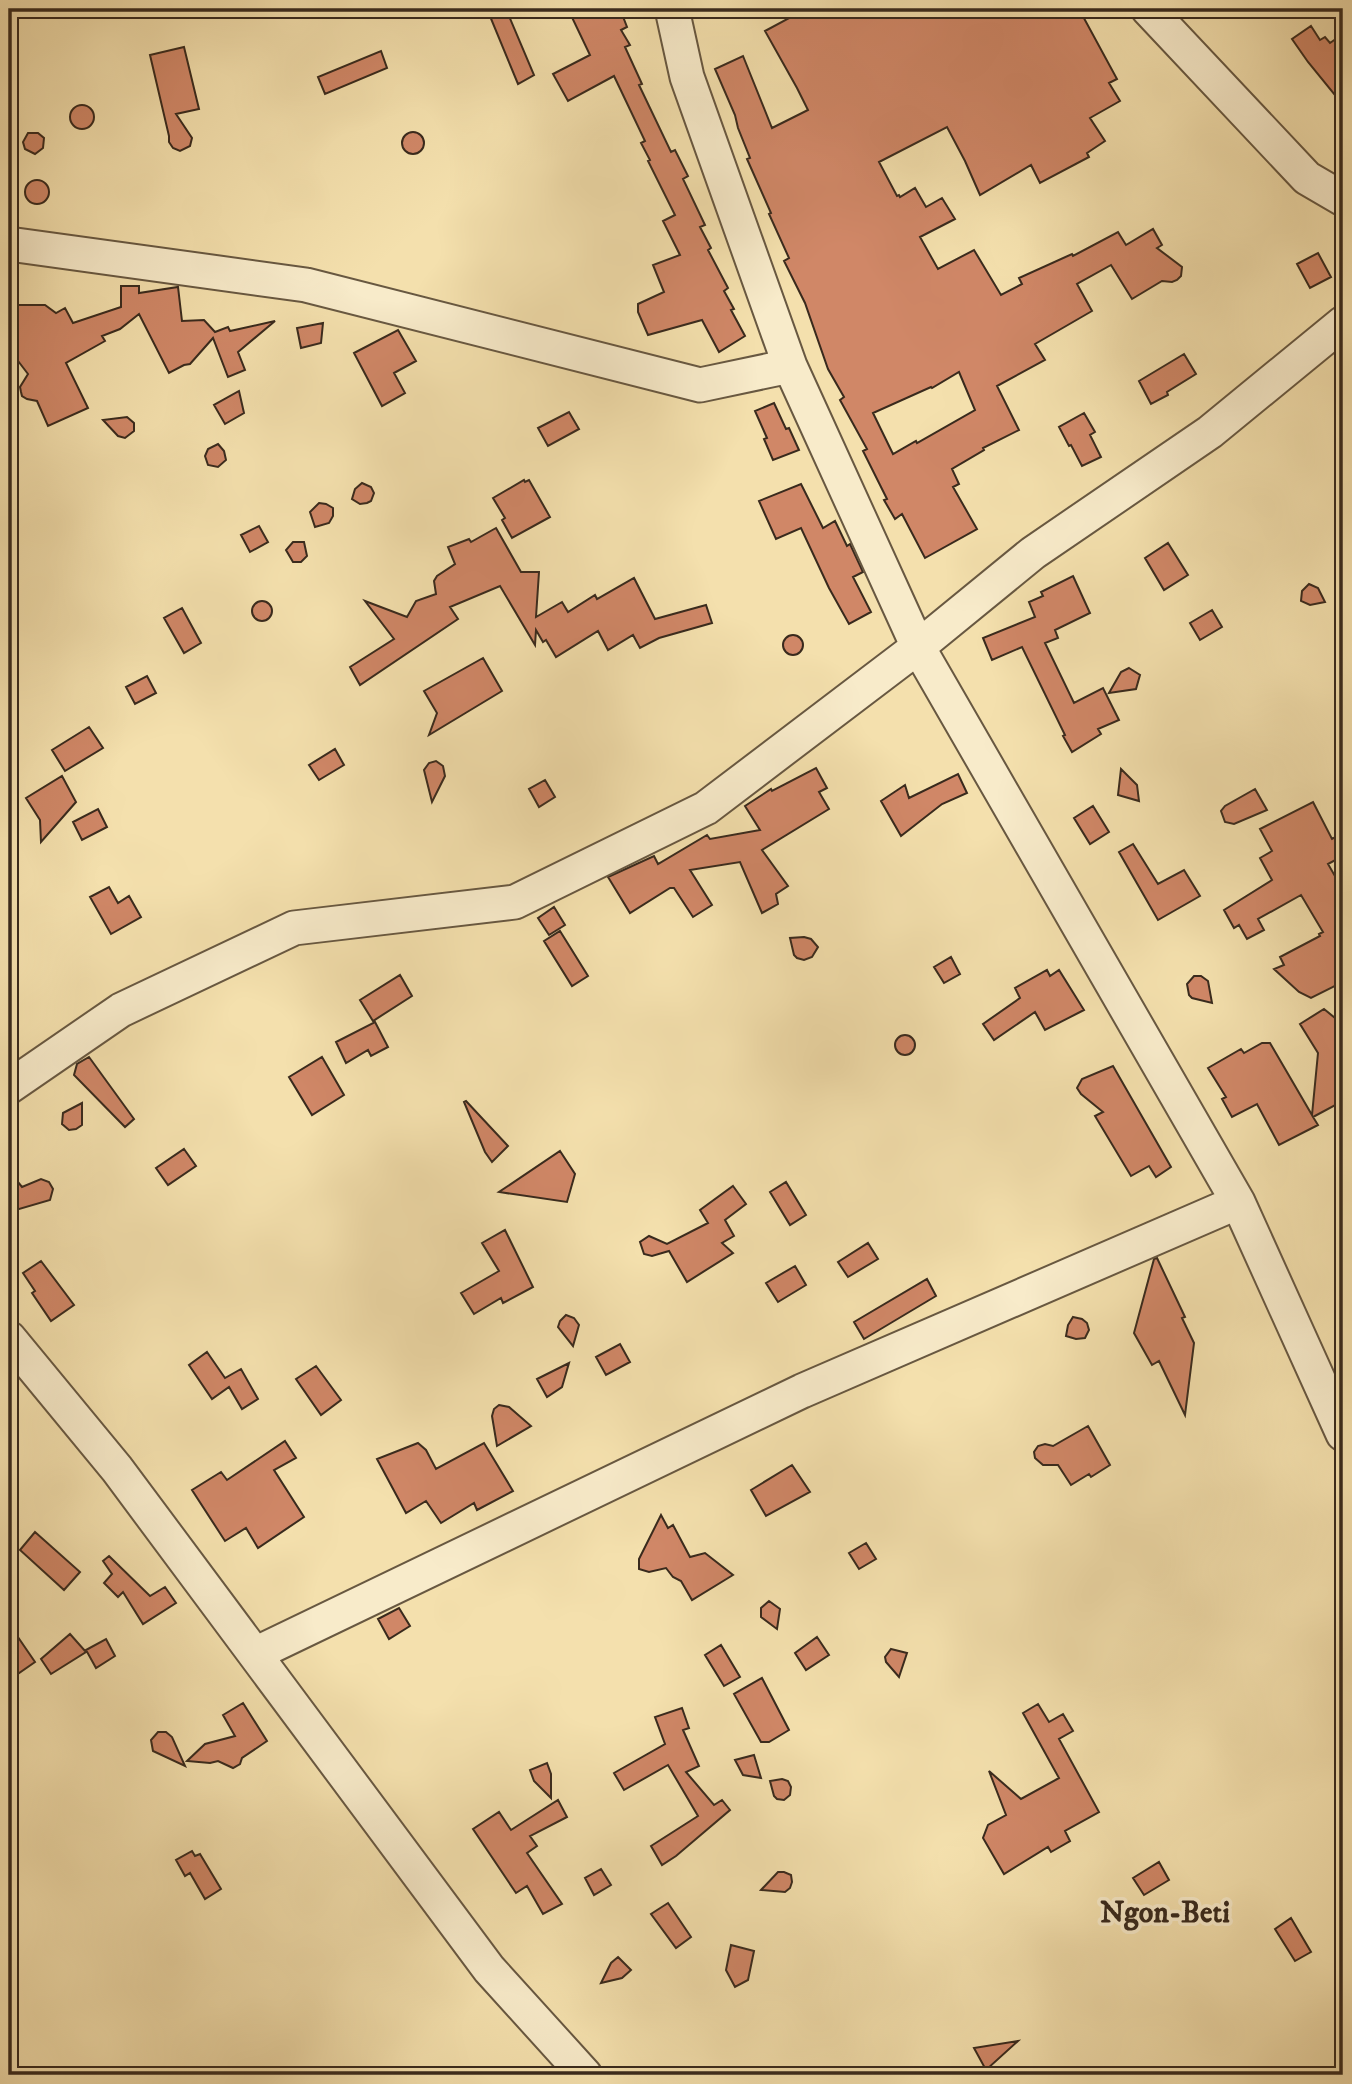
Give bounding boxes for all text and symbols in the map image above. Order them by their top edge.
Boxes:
district label: Ngon-Beti [1100,1895,1230,1932]

